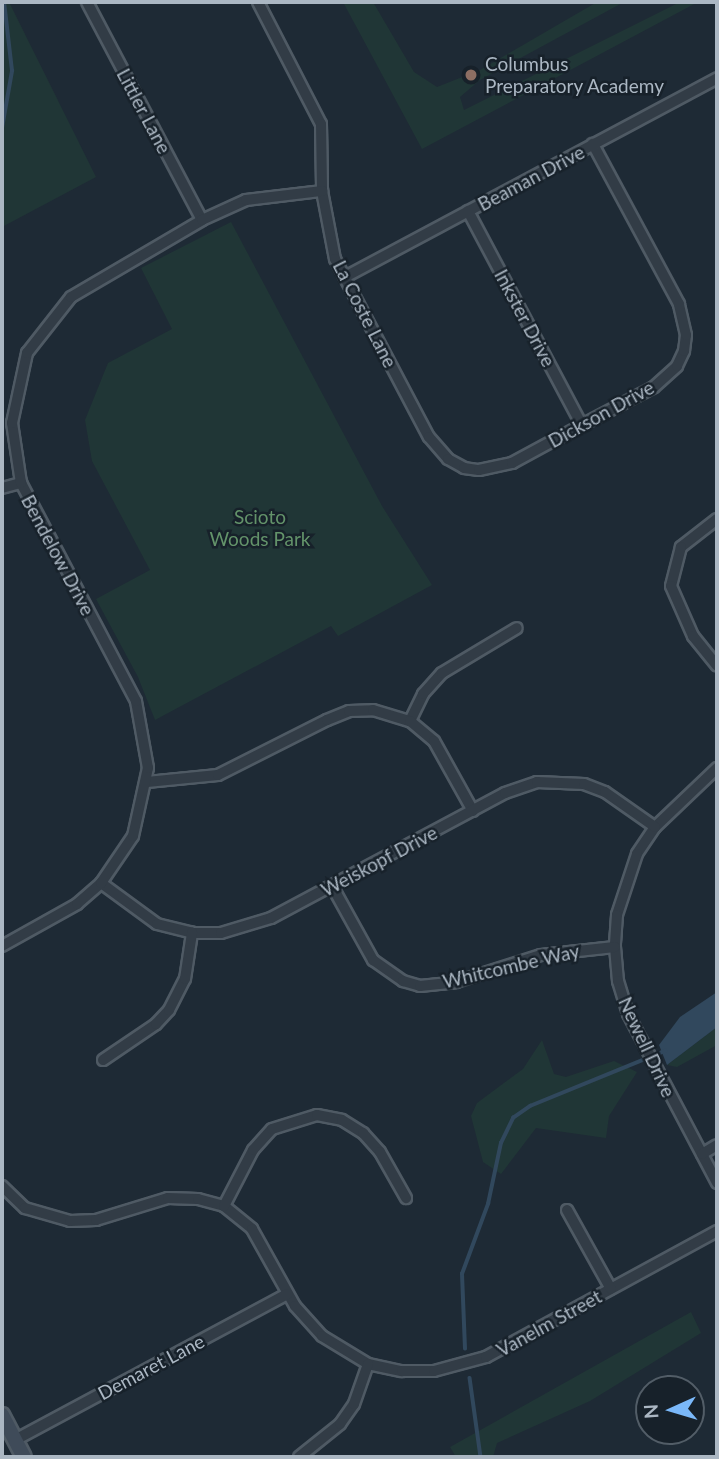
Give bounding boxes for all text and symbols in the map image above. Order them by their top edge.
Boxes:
place label: Columbus Preparatory Academy [485,53,665,97]
street label: Littler Lane [112,64,176,158]
marker: Columbus Preparatory Academy [463,67,479,83]
street label: Beaman Drive [474,140,588,216]
street label: La Coste Lane [328,257,402,371]
street label: Inkster Drive [490,265,560,371]
street label: Dickson Drive [544,376,658,452]
street label: Bendelow Drive [17,491,99,619]
park label: Scioto Woods Park [210,506,310,550]
street label: Weiskopf Drive [317,821,441,901]
street label: Whitcombe Way [440,939,582,993]
street label: Newell Drive [614,993,680,1101]
street label: Vanelm Street [493,1285,605,1361]
street label: Demaret Lane [94,1329,208,1405]
north arrow [635,1375,705,1445]
text: N [639,1403,663,1419]

